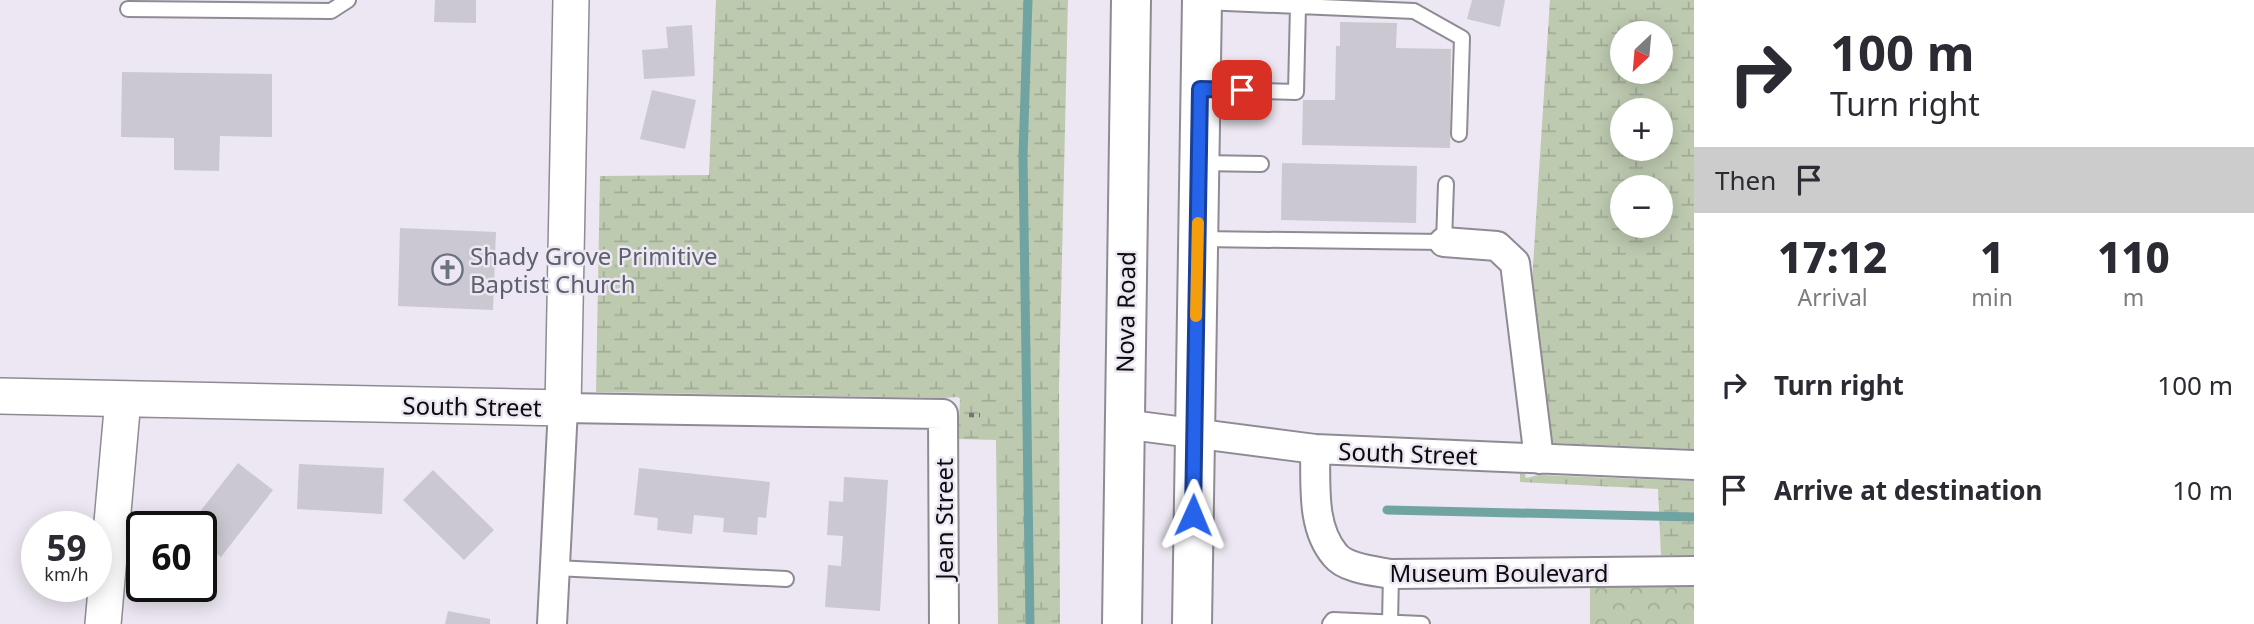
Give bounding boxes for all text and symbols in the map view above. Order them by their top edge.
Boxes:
text: 100 m [1830,19,1975,85]
north arrow [1610,21,1673,84]
map controls [1610,21,1673,238]
icon: right [1715,28,1806,119]
pin [1212,60,1272,120]
icon: arrive [1223,71,1261,109]
text: Turn right [1830,82,1980,125]
button: + [1610,98,1673,161]
icon: arrive [1790,161,1828,199]
text: Then [1715,162,1776,198]
button: − [1610,175,1673,238]
text: 17:12 [1778,228,1887,285]
text: 1 [1980,228,2004,285]
text: 110 [2097,228,2170,285]
place label: Shady Grove Primitive Baptist Church [470,239,717,300]
street label: Nova Road [1107,251,1143,373]
church icon: Shady Grove Primitive Baptist Church [430,252,464,286]
text: Arrival [1798,281,1868,313]
text: min [1971,281,2013,313]
text: m [2123,281,2144,313]
icon: right [1715,366,1753,404]
text: Turn right [1774,367,1904,403]
text: 100 m [2157,367,2233,403]
street label: South Street [402,388,542,424]
street label: South Street [1338,434,1479,472]
street label: Jean Street [927,458,960,582]
icon: arrive [1715,471,1753,509]
text: Arrive at destination [1774,472,2043,508]
text: 10 m [2172,472,2233,508]
position arrow [1156,478,1230,552]
speed limit sign: 60 [126,511,217,602]
text: 59 [46,524,87,571]
street label: Museum Boulevard [1389,556,1609,589]
text: km/h [44,562,89,586]

